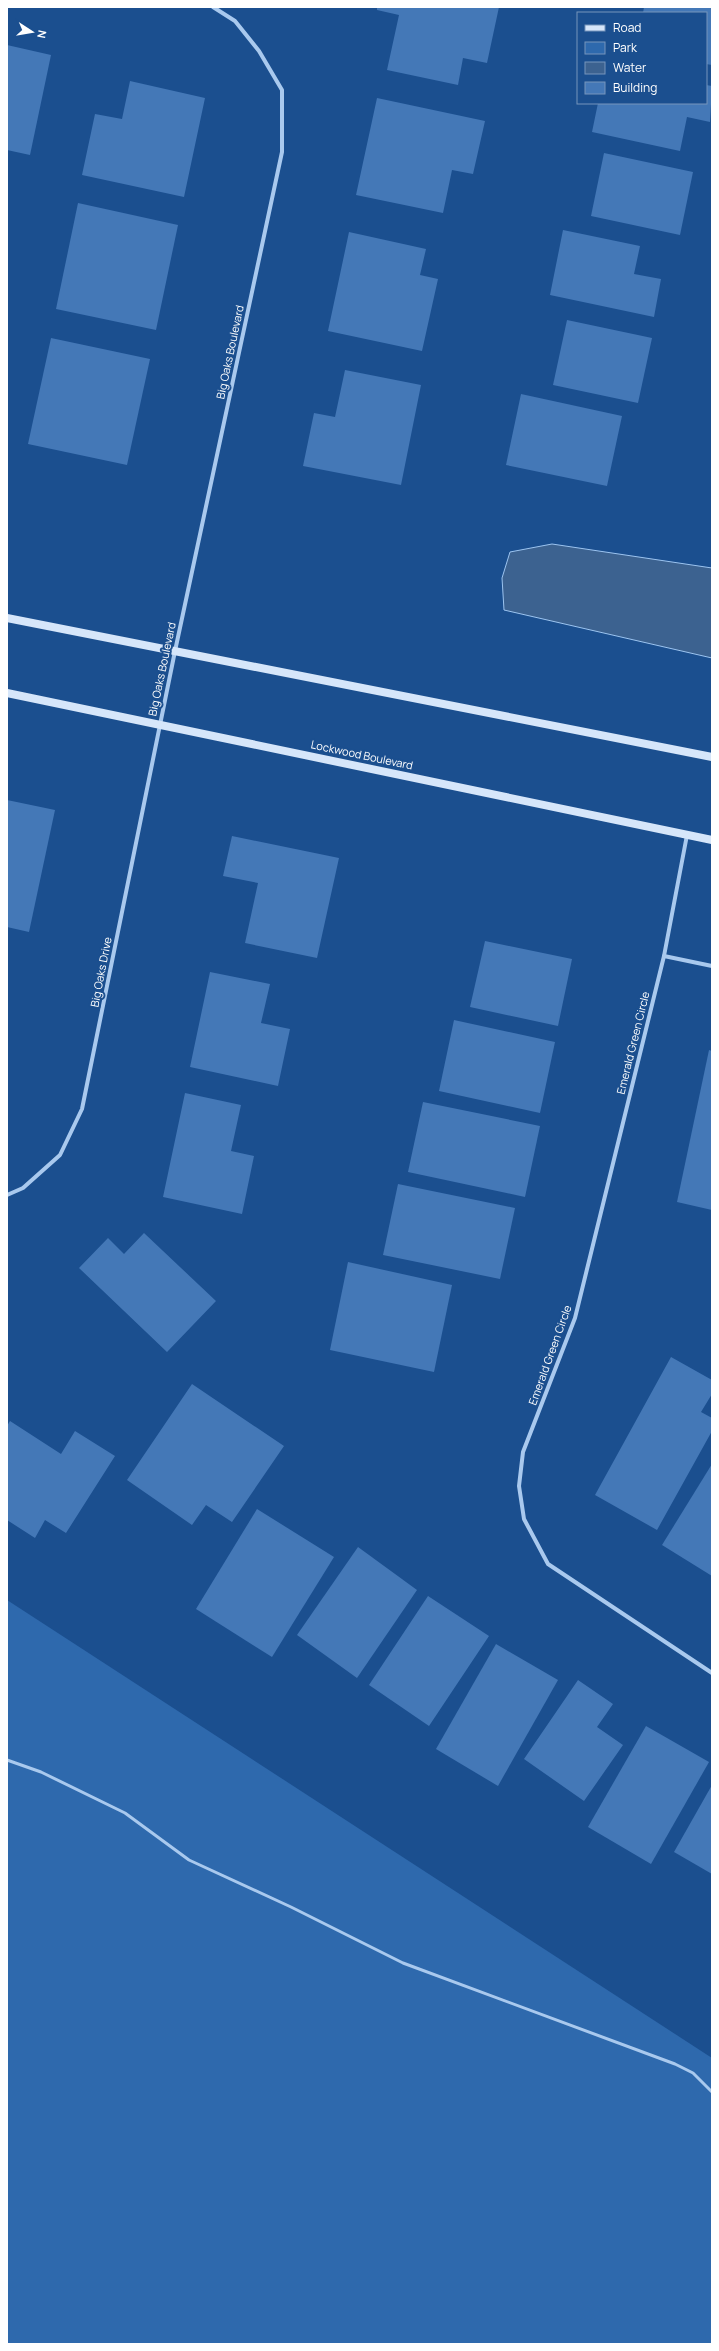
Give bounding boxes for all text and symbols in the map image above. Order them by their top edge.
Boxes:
north arrow [12,12,52,52]
legend [577,12,707,104]
text: Road [613,19,641,36]
text: N [34,29,50,40]
text: Park [613,39,638,56]
text: Water [613,59,647,76]
text: Building [613,79,657,96]
street label: Big Oaks Boulevard [212,304,247,400]
street label: Big Oaks Boulevard [144,621,179,717]
street label: Lockwood Boulevard [310,736,414,773]
street label: Big Oaks Drive [86,935,115,1008]
street label: Emerald Green Circle [612,989,653,1096]
street label: Emerald Green Circle [524,1302,575,1407]

